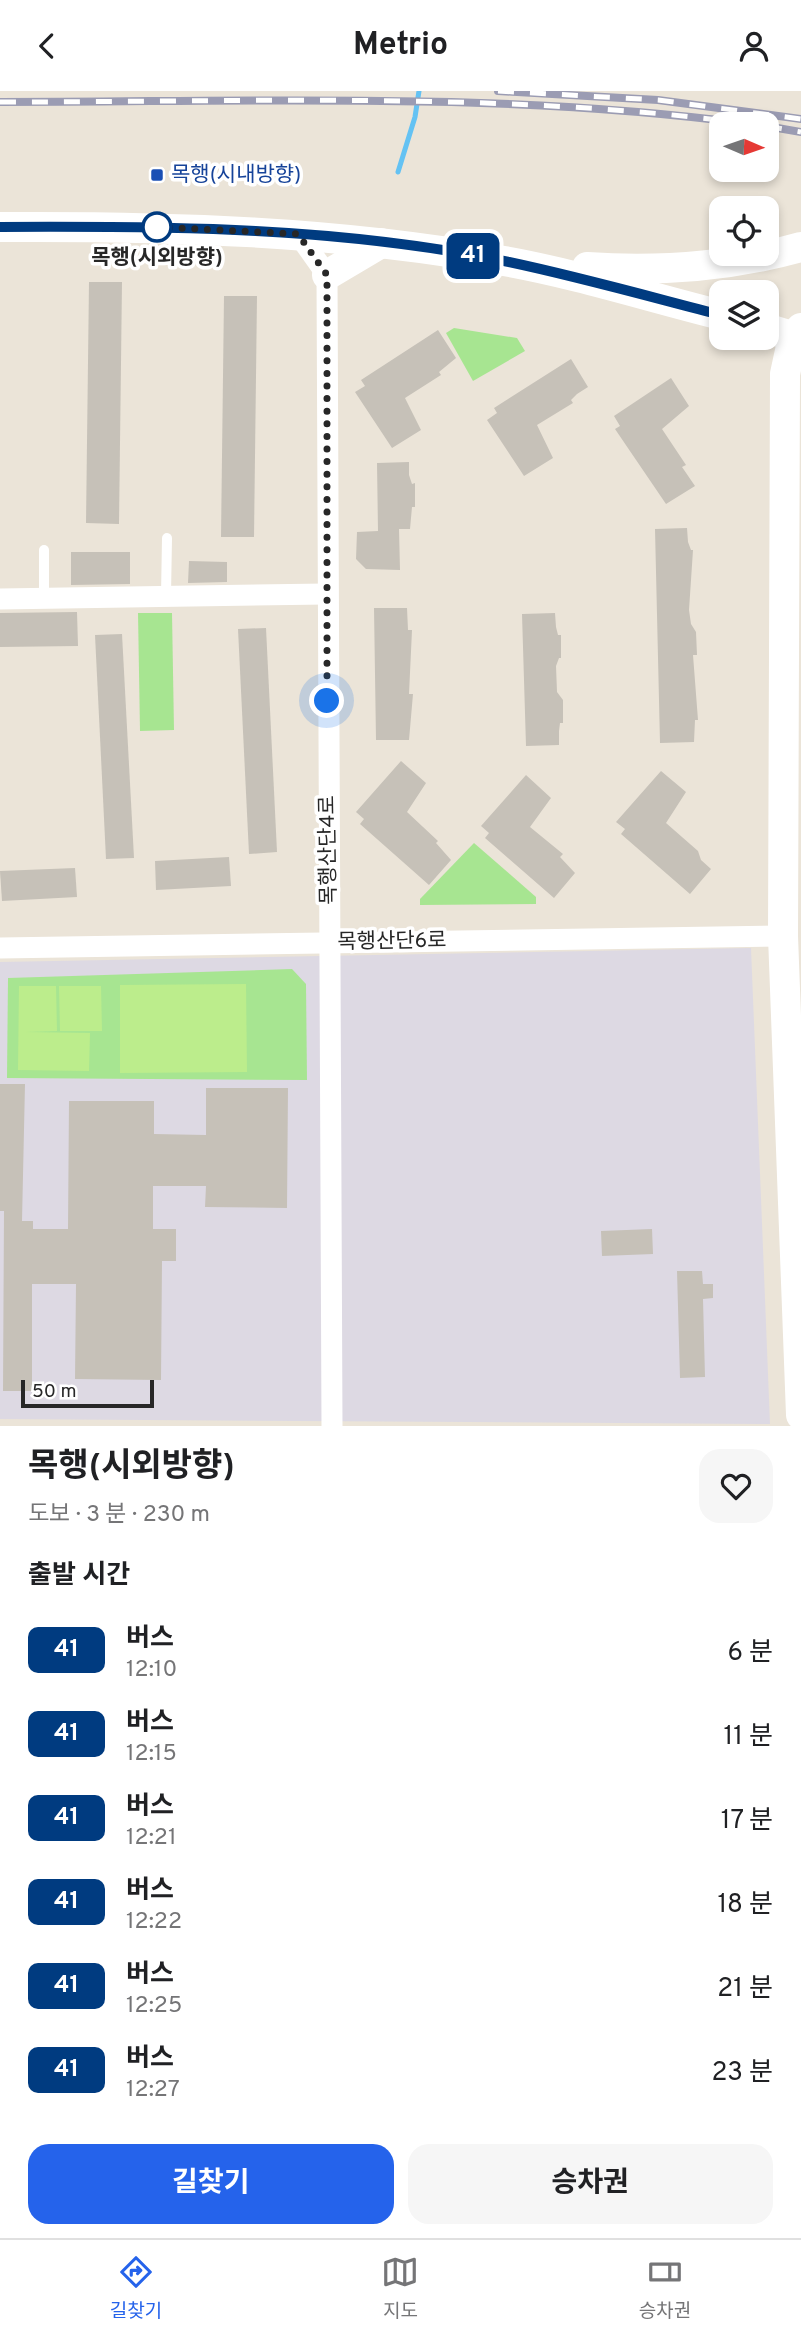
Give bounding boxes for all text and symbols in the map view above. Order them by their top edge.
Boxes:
text: Metrio [353,26,448,66]
icon: back [28,27,66,65]
icon: person [735,27,773,65]
north arrow [709,112,779,182]
map controls [709,112,779,350]
place label: 목행(시내방향) [171,162,301,189]
marker: 목행(시내방향) [149,167,165,183]
button: locate [709,196,779,266]
marker: 목행(시외방향) [142,212,172,242]
line badge: 41 [442,233,504,279]
text: 41 [460,241,486,271]
place label: 목행(시외방향) [91,245,223,272]
button: layers [709,280,779,350]
your location [309,683,344,718]
street label: 목행산단4로 [315,795,343,905]
street label: 목행산단6로 [337,928,447,956]
scale bar [21,1377,154,1409]
text: 50 m [32,1380,77,1404]
text: 목행(시외방향) [28,1447,235,1489]
button: heart [699,1449,773,1523]
text: 도보 · 3 분 · 230 m [28,1501,210,1530]
text: 출발 시간 [28,1560,130,1593]
text: 버스 [126,1623,174,1656]
text: 41 [54,1635,79,1665]
text: 6 분 [727,1637,773,1670]
text: 12:10 [126,1656,177,1685]
text: 버스 [126,1707,174,1740]
text: 41 [54,1719,79,1749]
text: 11 분 [724,1721,773,1754]
text: 12:15 [126,1740,177,1769]
text: 버스 [126,1791,174,1824]
text: 41 [54,1803,79,1833]
text: 17 분 [721,1805,773,1838]
text: 12:21 [126,1824,177,1853]
text: 버스 [126,1875,174,1908]
text: 41 [54,1887,79,1917]
text: 18 분 [717,1889,773,1922]
text: 12:22 [126,1908,182,1937]
text: 버스 [126,1959,174,1992]
text: 41 [54,1971,79,2001]
text: 21 분 [717,1973,773,2006]
text: 12:25 [126,1992,182,2021]
text: 버스 [126,2043,174,2076]
text: 41 [54,2055,79,2085]
text: 23 분 [711,2057,773,2090]
text: 12:27 [126,2076,180,2105]
button: 길찾기 [28,2144,394,2224]
button: 승차권 [408,2144,773,2224]
tab: 길찾기 [110,2253,162,2324]
tab: 지도 [381,2253,419,2324]
tab: 승차권 [639,2253,691,2324]

